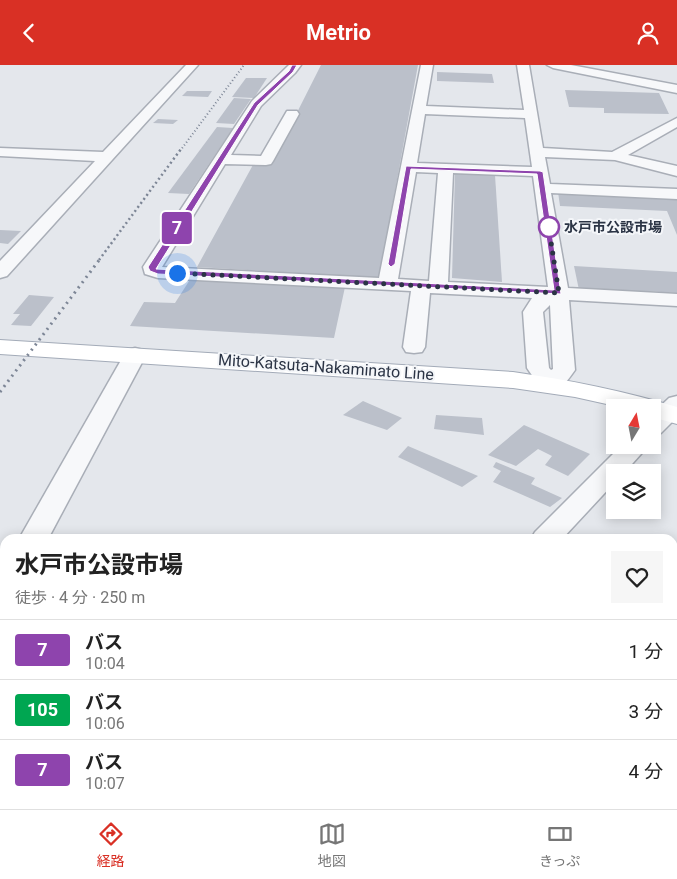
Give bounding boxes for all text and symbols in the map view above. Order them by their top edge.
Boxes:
icon: back [15,19,43,47]
icon: person [634,19,662,47]
text: Metrio [306,20,371,45]
line badge: 7 [161,212,193,244]
marker: 水戸市公設市場 [538,216,560,238]
text: 7 [172,217,182,238]
place label: 水戸市公設市場 [564,219,662,235]
your location [165,261,190,286]
street label: Mito-Katsuta-Nakaminato Line [217,350,435,384]
north arrow [606,399,661,454]
map controls [606,399,661,519]
button: layers [606,464,661,519]
text: 水戸市公設市場 [15,551,183,579]
button: heart [611,551,663,603]
text: 徒歩 · 4 分 · 250 m [15,588,145,607]
text: バス [85,631,123,654]
text: 7 [37,639,48,660]
text: 1 分 [629,640,663,663]
text: 10:04 [85,654,125,673]
text: バス [85,691,123,714]
text: 105 [27,699,58,720]
text: 3 分 [629,700,663,723]
text: 10:06 [85,714,125,733]
text: バス [85,751,123,774]
text: 7 [37,759,48,780]
text: 4 分 [629,760,663,783]
text: 10:07 [85,774,125,793]
tab: 経路 [97,820,125,870]
tab: 地図 [318,820,346,870]
tab: きっぷ [539,820,580,870]

